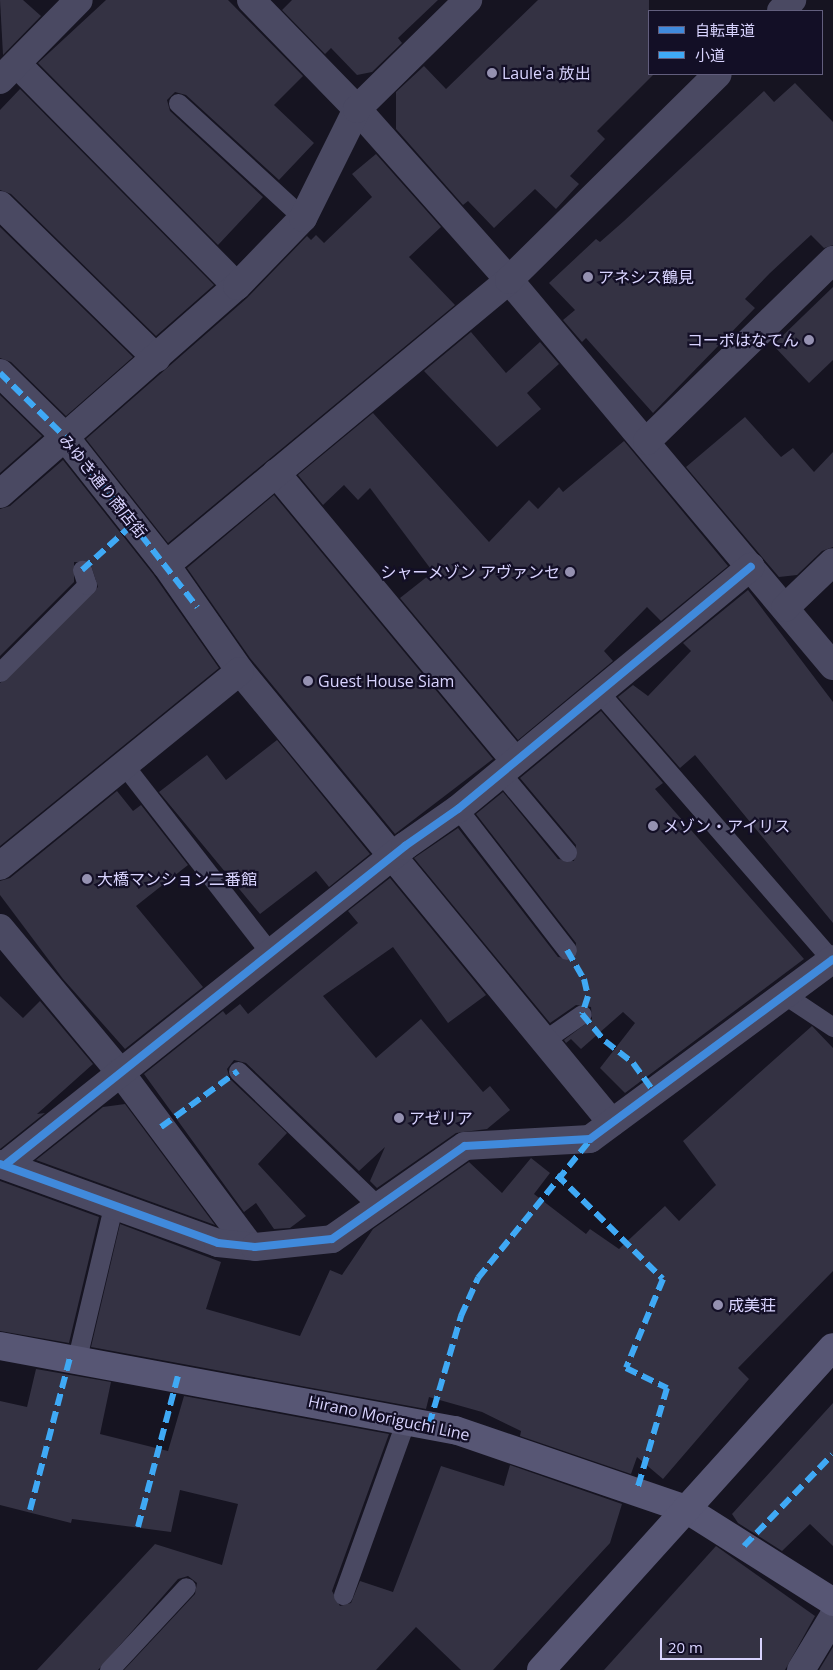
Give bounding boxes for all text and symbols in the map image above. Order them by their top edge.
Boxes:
legend [648,10,823,75]
text: 自転車道 [695,20,755,40]
text: 小道 [695,45,725,65]
place label: Laule'a 放出 [502,63,591,83]
marker: Laule'a 放出 [486,67,498,79]
place label: アネシス鶴見 [598,267,694,287]
marker: アネシス鶴見 [582,271,594,283]
place label: コーポはなてん [687,330,799,350]
marker: コーポはなてん [803,334,815,346]
street label: みゆき通り商店街 [55,430,151,542]
place label: シャーメゾン アヴァンセ [380,562,560,582]
marker: シャーメゾン アヴァンセ [564,566,576,578]
place label: Guest House Siam [318,671,454,691]
marker: Guest House Siam [302,675,314,687]
place label: メゾン・アイリス [663,816,791,836]
marker: メゾン・アイリス [647,820,659,832]
place label: 大橋マンション二番館 [97,869,257,889]
marker: 大橋マンション二番館 [81,873,93,885]
place label: アゼリア [409,1108,473,1128]
marker: アゼリア [393,1112,405,1124]
place label: 成美荘 [728,1295,776,1315]
marker: 成美荘 [712,1299,724,1311]
street label: Hirano Moriguchi Line [306,1391,472,1445]
scale bar [663,1628,766,1660]
text: 20 m [668,1637,703,1657]

